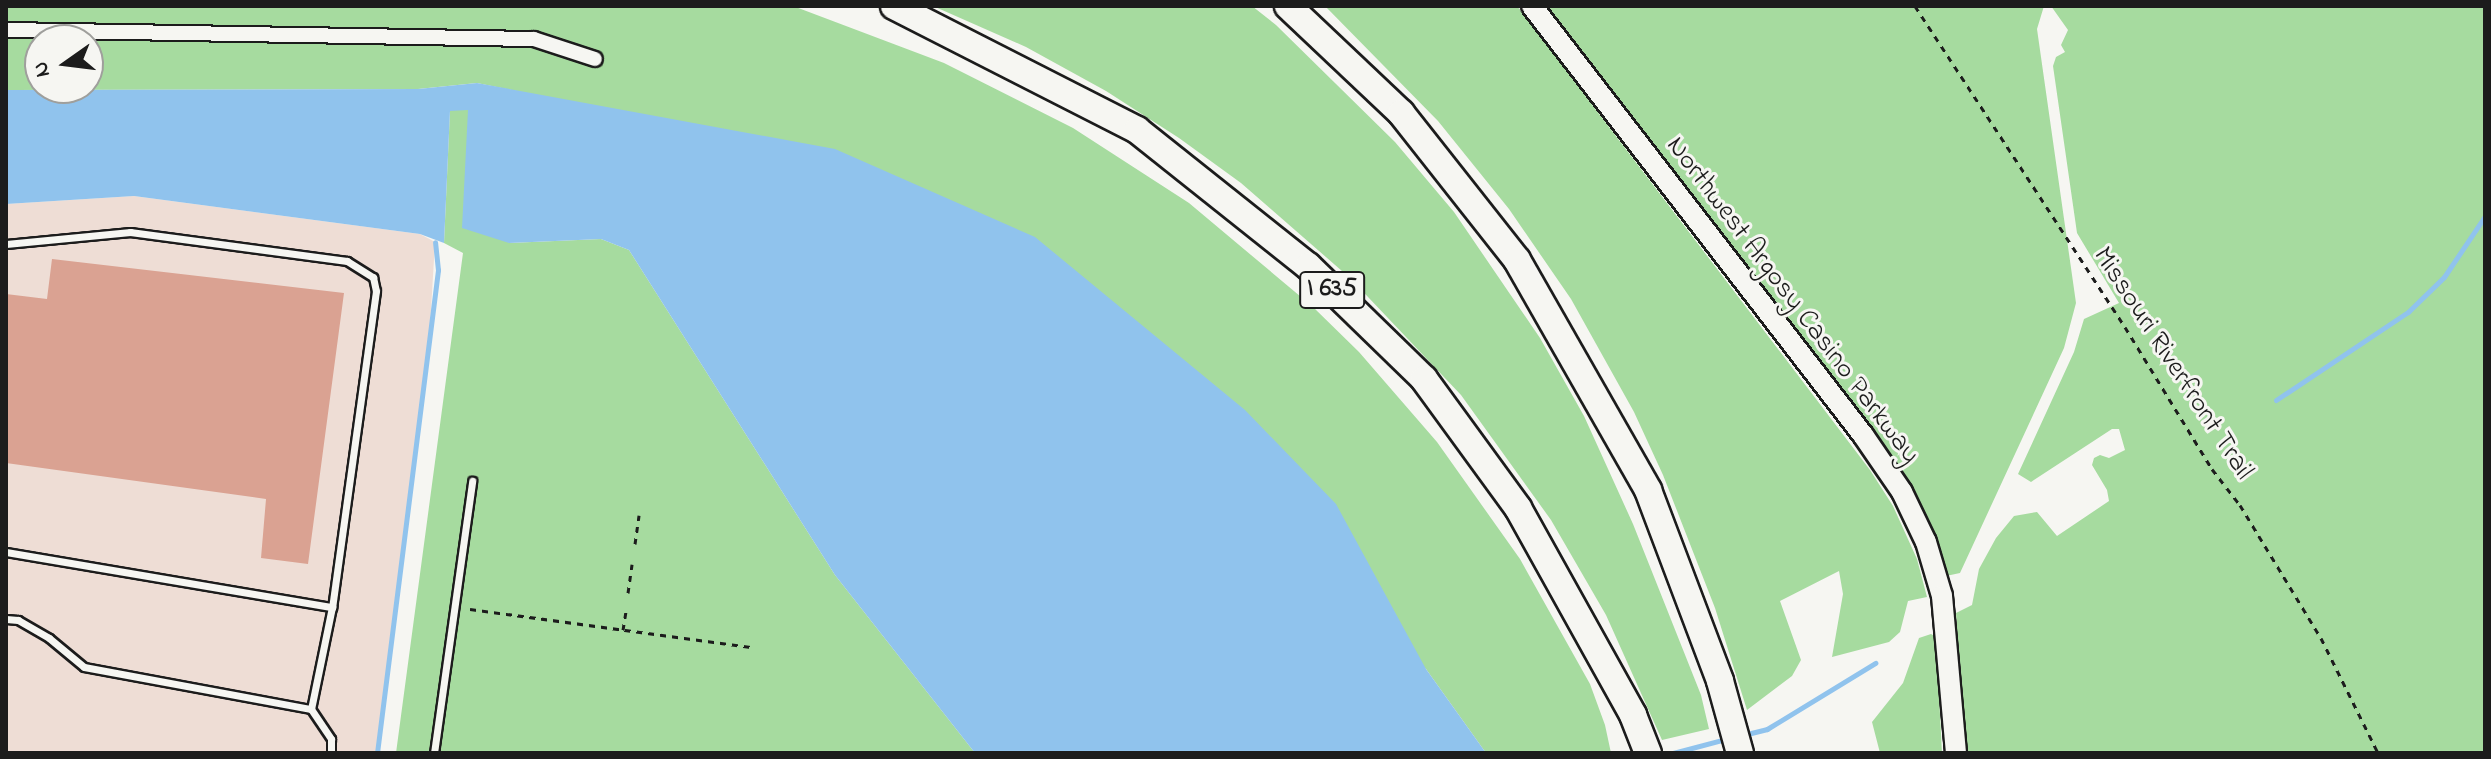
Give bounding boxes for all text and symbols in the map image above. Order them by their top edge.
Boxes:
north arrow [24,24,104,104]
text: N [25,58,60,80]
street label: Northwest Argosy Casino Parkway [1658,131,1926,471]
street label: Missouri Riverfront Trail [2084,241,2260,487]
road number: I 635 [1298,268,1366,312]

